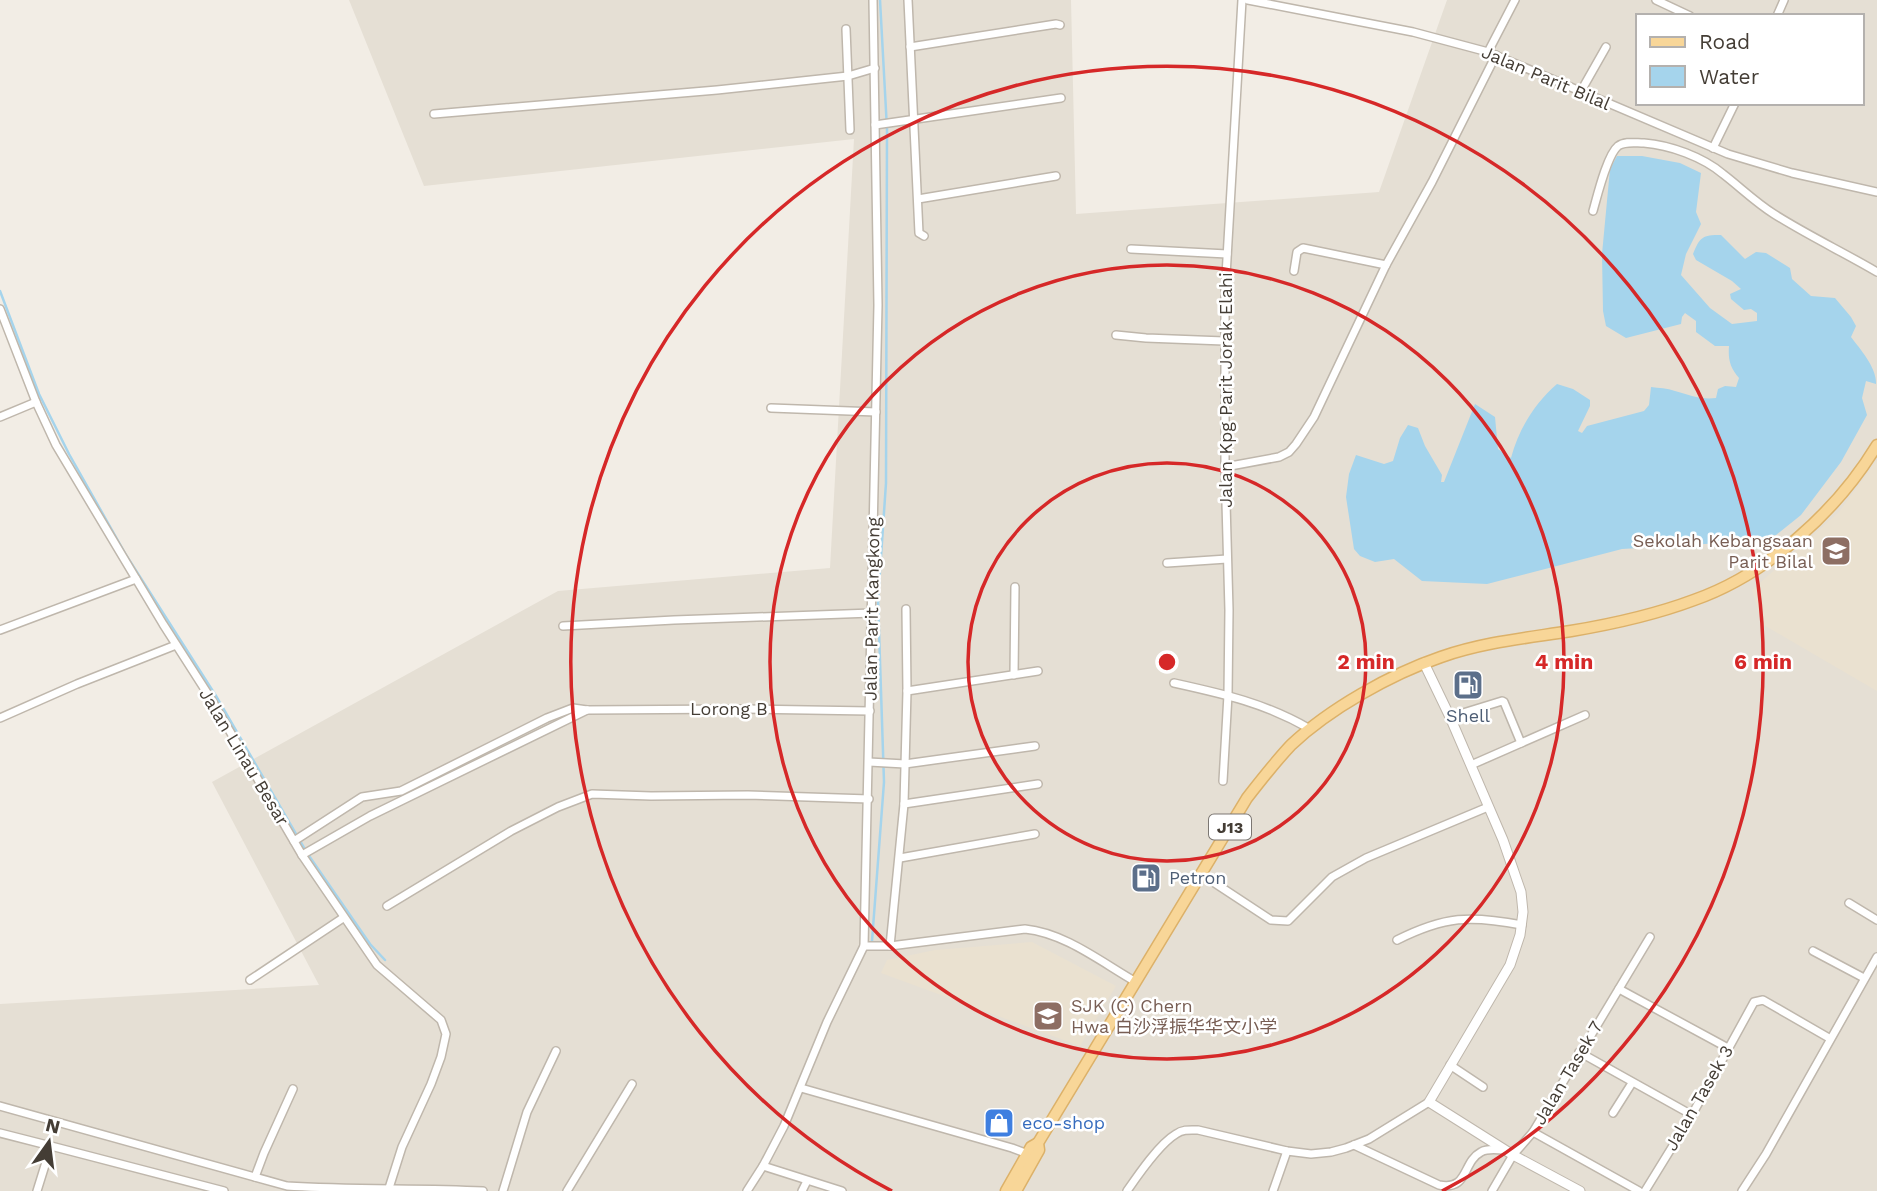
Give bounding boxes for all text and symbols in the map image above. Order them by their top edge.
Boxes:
legend [1636,14,1863,105]
text: Road [1699,29,1750,54]
street label: Jalan Parit Bilal [1479,41,1614,114]
text: Water [1699,64,1760,89]
street label: Jalan Kpg Parit Jorak Elahi [1215,272,1236,508]
street label: Jalan Parit Kangkong [859,516,884,701]
place label: Sekolah Kebangsaan Parit Bilal [1633,530,1813,572]
school or university icon: Sekolah Kebangsaan Parit Bilal [1819,534,1853,568]
text: 2 min [1337,649,1395,674]
text: 4 min [1535,649,1593,674]
text: 6 min [1734,649,1792,674]
centre of rings [1155,650,1179,674]
fuel station icon: Shell [1451,668,1485,702]
street label: Jalan Linau Besar [195,684,294,829]
street label: Lorong B [690,698,768,719]
place label: Shell [1446,705,1491,726]
road number: J13 [1209,814,1251,840]
fuel station icon: Petron [1129,861,1163,895]
place label: Petron [1169,867,1226,888]
place label: SJK (C) Chern Hwa 白沙浮振华华文小学 [1071,995,1277,1037]
school or university icon: SJK (C) Chern Hwa 白沙浮振华华文小学 [1031,999,1065,1033]
street label: Jalan Tasek 7 [1528,1017,1607,1128]
street label: Jalan Tasek 3 [1660,1041,1737,1154]
shop icon: eco-shop [982,1106,1016,1140]
north arrow [14,1107,84,1177]
place label: eco-shop [1022,1112,1105,1133]
text: N [43,1113,63,1139]

